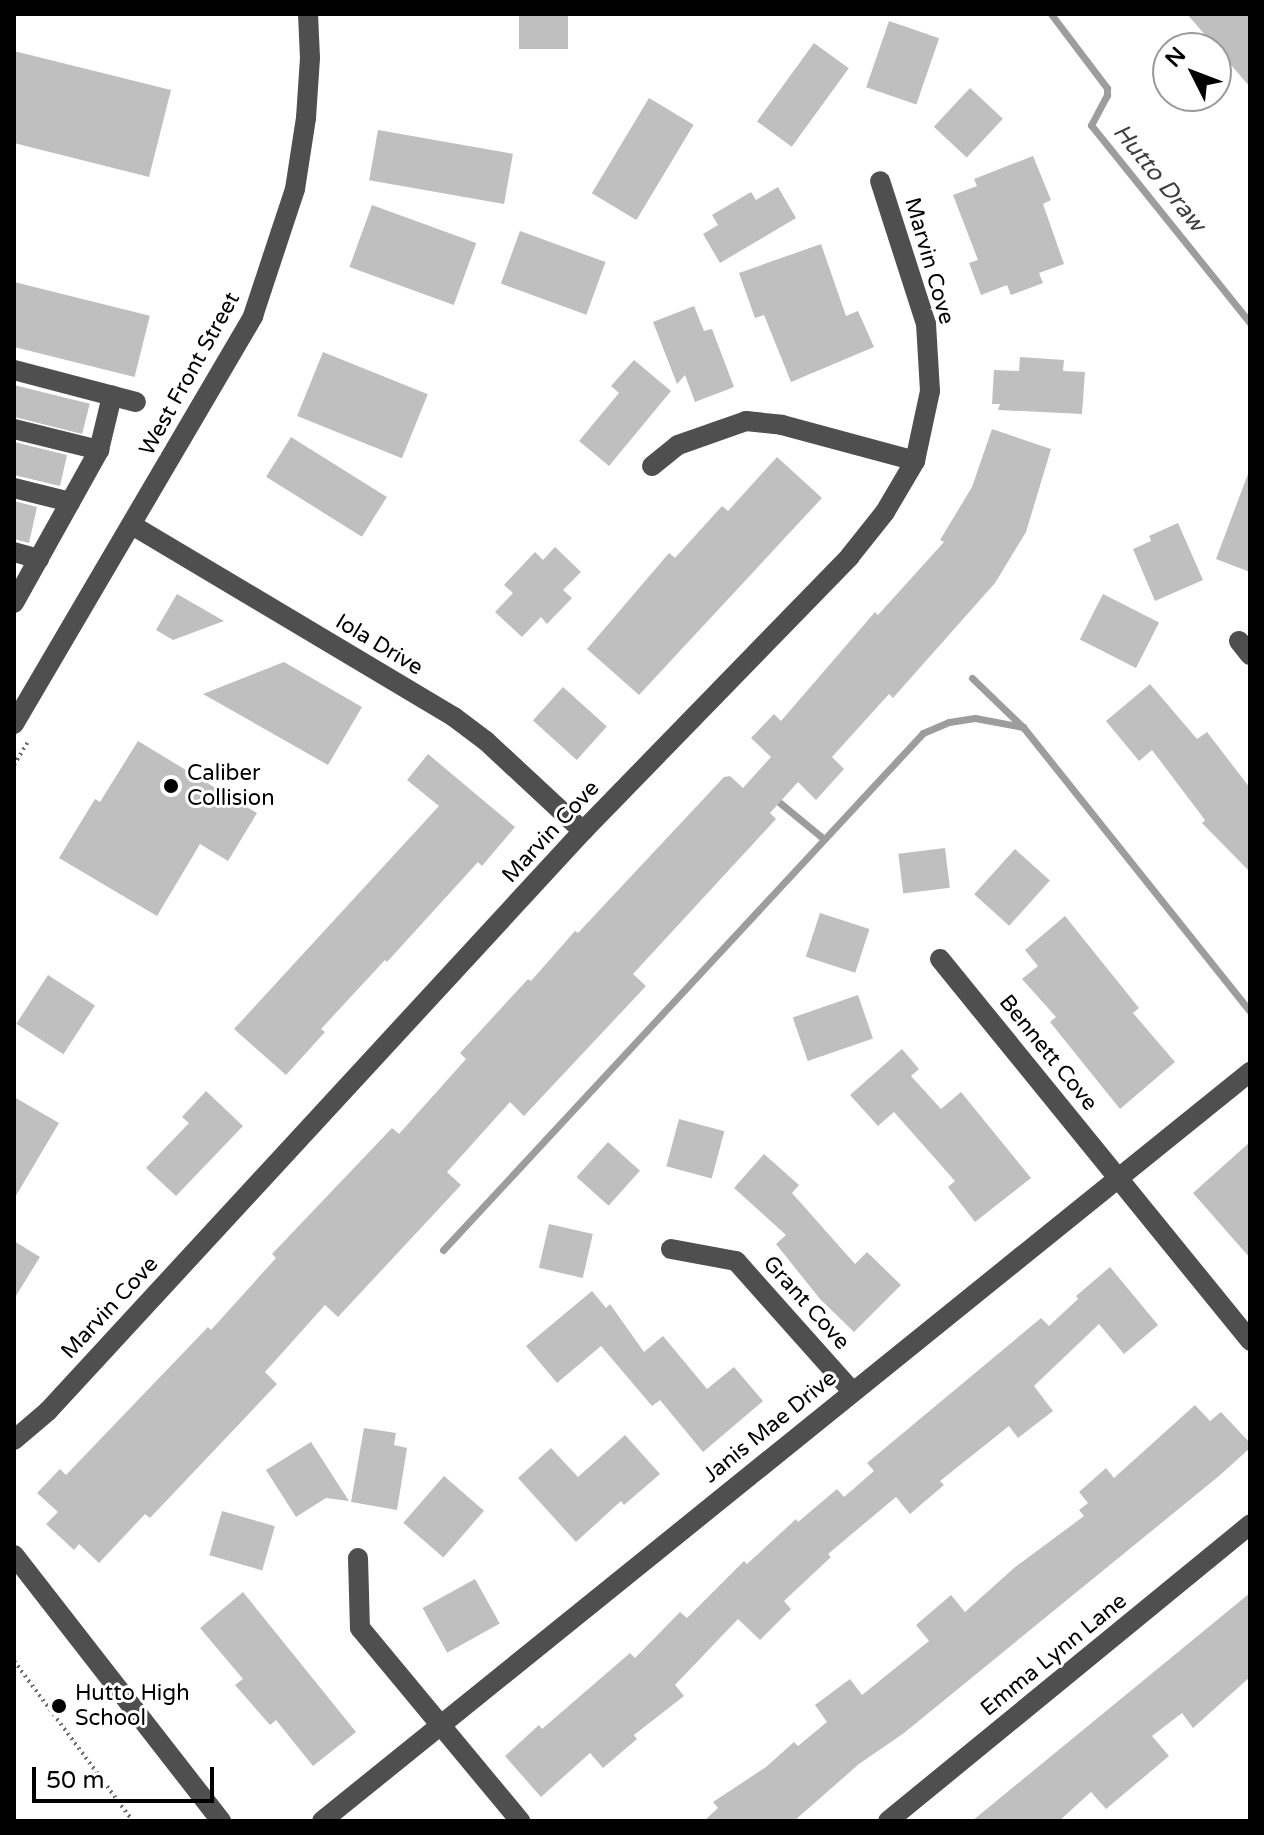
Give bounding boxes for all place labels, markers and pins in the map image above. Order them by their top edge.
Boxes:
place label: Caliber Collision [187,760,275,812]
marker: Caliber Collision [162,777,180,795]
place label: Hutto High School [75,1680,190,1732]
marker: Hutto High School [50,1697,68,1715]

